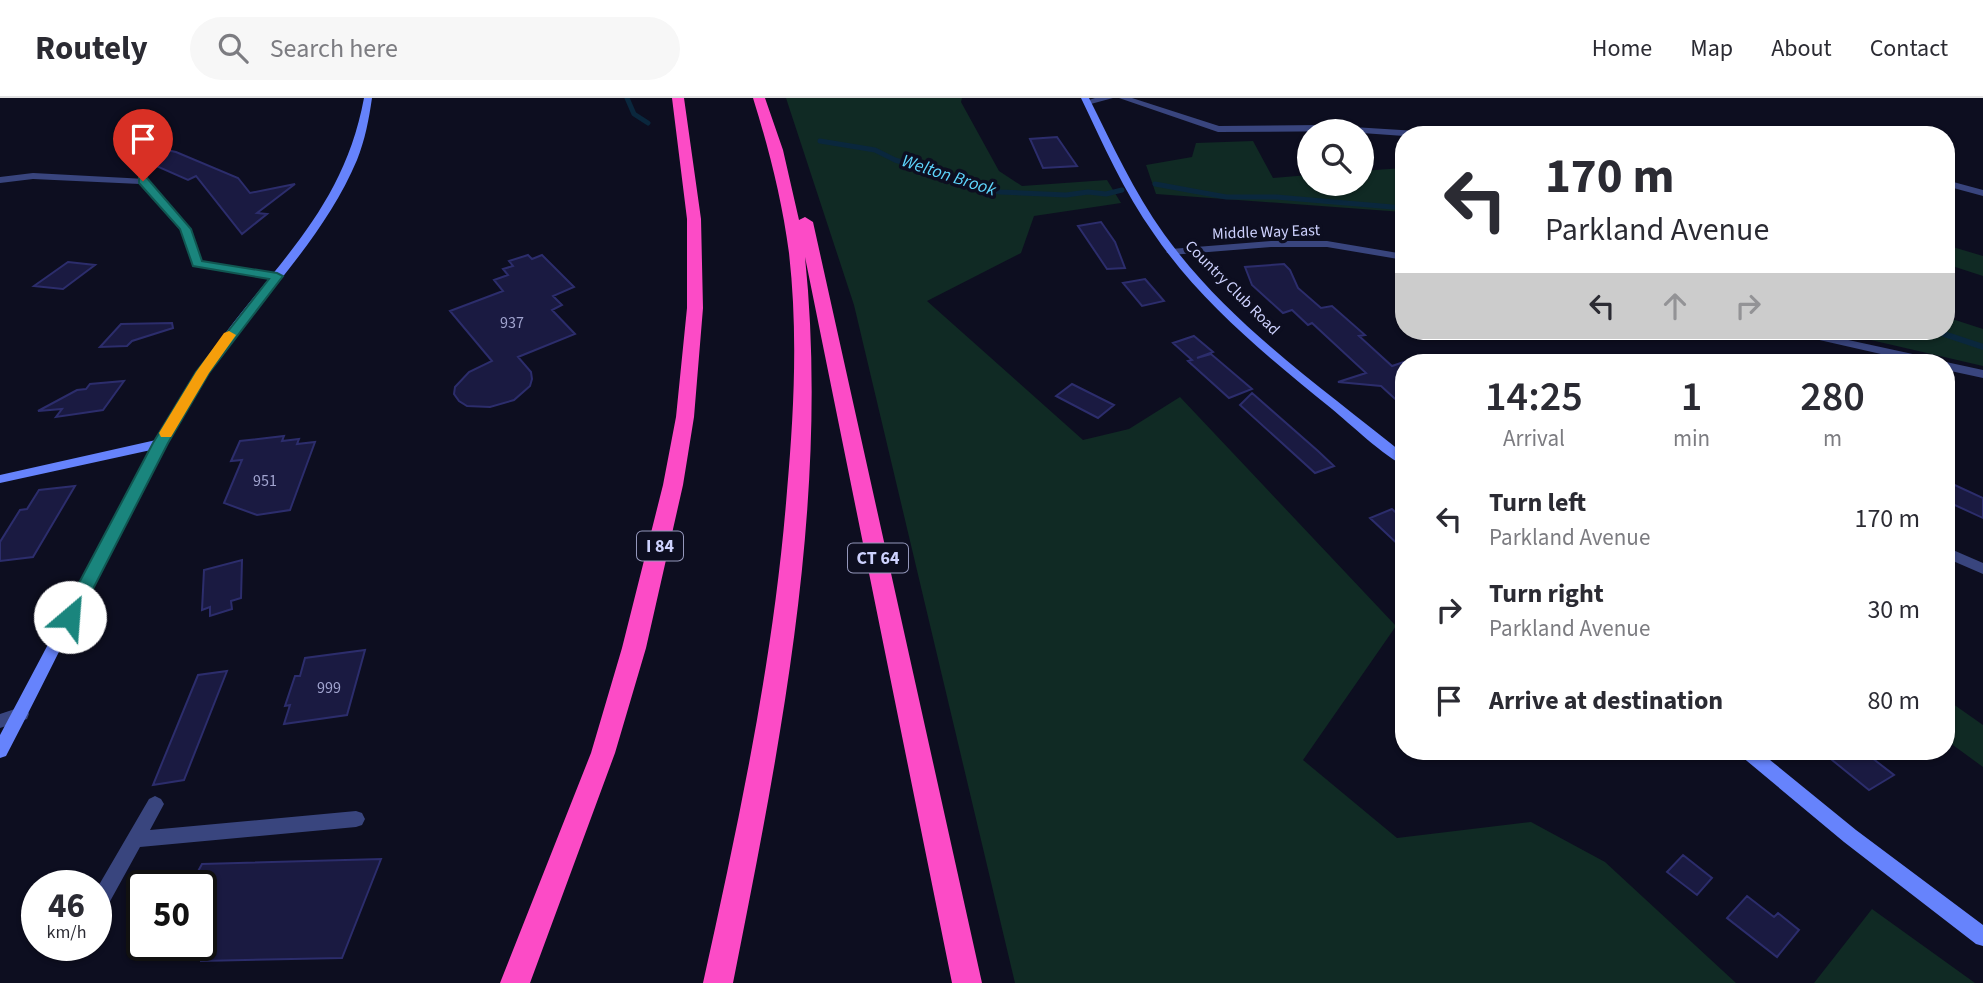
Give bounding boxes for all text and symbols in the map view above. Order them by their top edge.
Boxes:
search box [190,17,680,80]
text: Routely [35,25,148,72]
icon: search [214,29,252,67]
text: Search here [270,30,398,67]
text: Home [1592,31,1652,66]
text: Map [1690,31,1733,66]
text: About [1771,31,1832,66]
text: Contact [1870,31,1948,66]
pin [113,109,173,181]
map controls [1297,119,1374,196]
button: search [1297,119,1374,196]
icon: arrive [124,120,162,158]
text: 170 m [1545,142,1674,212]
water label: Welton Brook [898,148,1000,203]
icon: left [1430,154,1521,245]
text: Parkland Avenue [1545,207,1769,253]
street label: Middle Way East [1212,219,1321,245]
street label: Country Club Road [1180,236,1284,340]
icon: left [1583,287,1621,325]
icon: ahead [1656,287,1694,325]
icon: right [1729,287,1767,325]
house number: 937 [500,312,524,334]
text: 14:25 [1485,367,1583,427]
text: 1 [1681,367,1702,427]
text: 280 [1800,367,1865,427]
text: Arrival [1503,422,1565,455]
text: min [1673,422,1710,455]
text: m [1823,422,1842,455]
house number: 951 [253,470,277,492]
text: Turn left [1489,484,1586,521]
icon: left [1430,500,1468,538]
text: 170 m [1854,500,1920,537]
text: Parkland Avenue [1489,521,1650,554]
road number: I 84 [637,532,683,560]
road number: CT 64 [848,544,908,572]
text: Turn right [1489,575,1604,612]
position arrow [33,580,107,654]
icon: right [1430,591,1468,629]
text: 30 m [1867,591,1920,628]
text: Parkland Avenue [1489,612,1650,645]
house number: 999 [317,677,341,699]
icon: arrive [1430,682,1468,720]
text: Arrive at destination [1489,682,1723,719]
text: 80 m [1867,682,1920,719]
speed limit sign: 50 [126,870,217,961]
text: 46 [48,881,85,931]
text: km/h [47,920,86,945]

